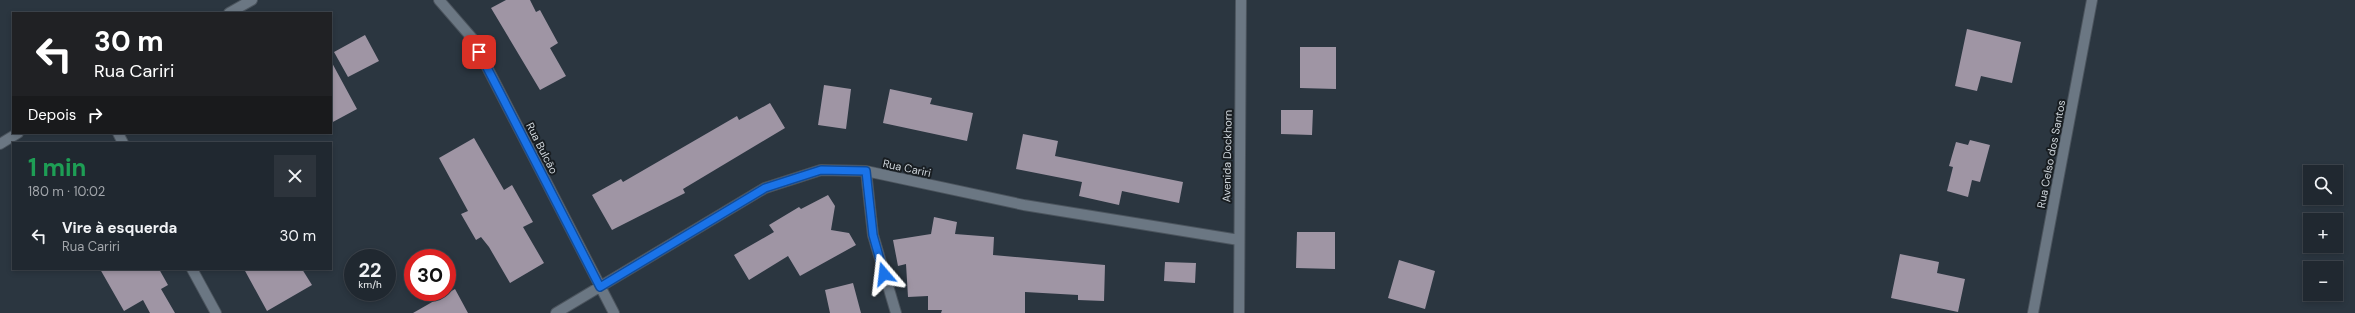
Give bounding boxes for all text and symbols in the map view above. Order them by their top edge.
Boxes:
text: 30 m [94,23,164,60]
icon: left [28,28,80,80]
pin [462,35,496,69]
icon: arrive [468,41,490,63]
text: Rua Cariri [94,59,174,83]
street label: Rua Celso dos Santos [2034,99,2068,209]
icon: right [84,104,106,126]
text: Depois [28,105,76,125]
street label: Avenida Dockhorn [1219,110,1235,202]
street label: Rua Bulcão [523,120,561,176]
text: 1 min [28,152,86,183]
button: close [274,155,316,197]
street label: Rua Cariri [882,156,932,180]
map controls [2303,165,2343,301]
button: search [2303,165,2343,205]
text: 180 m · 10:02 [28,183,105,200]
button: + [2303,213,2343,253]
text: Vire à esquerda [62,218,177,238]
icon: left [28,225,50,247]
text: 30 m [280,226,316,246]
text: Rua Cariri [62,238,120,255]
speed limit sign: 30 [404,249,456,301]
position arrow [863,253,905,295]
text: 22 [358,257,382,283]
button: − [2303,261,2343,301]
text: km/h [358,278,382,291]

